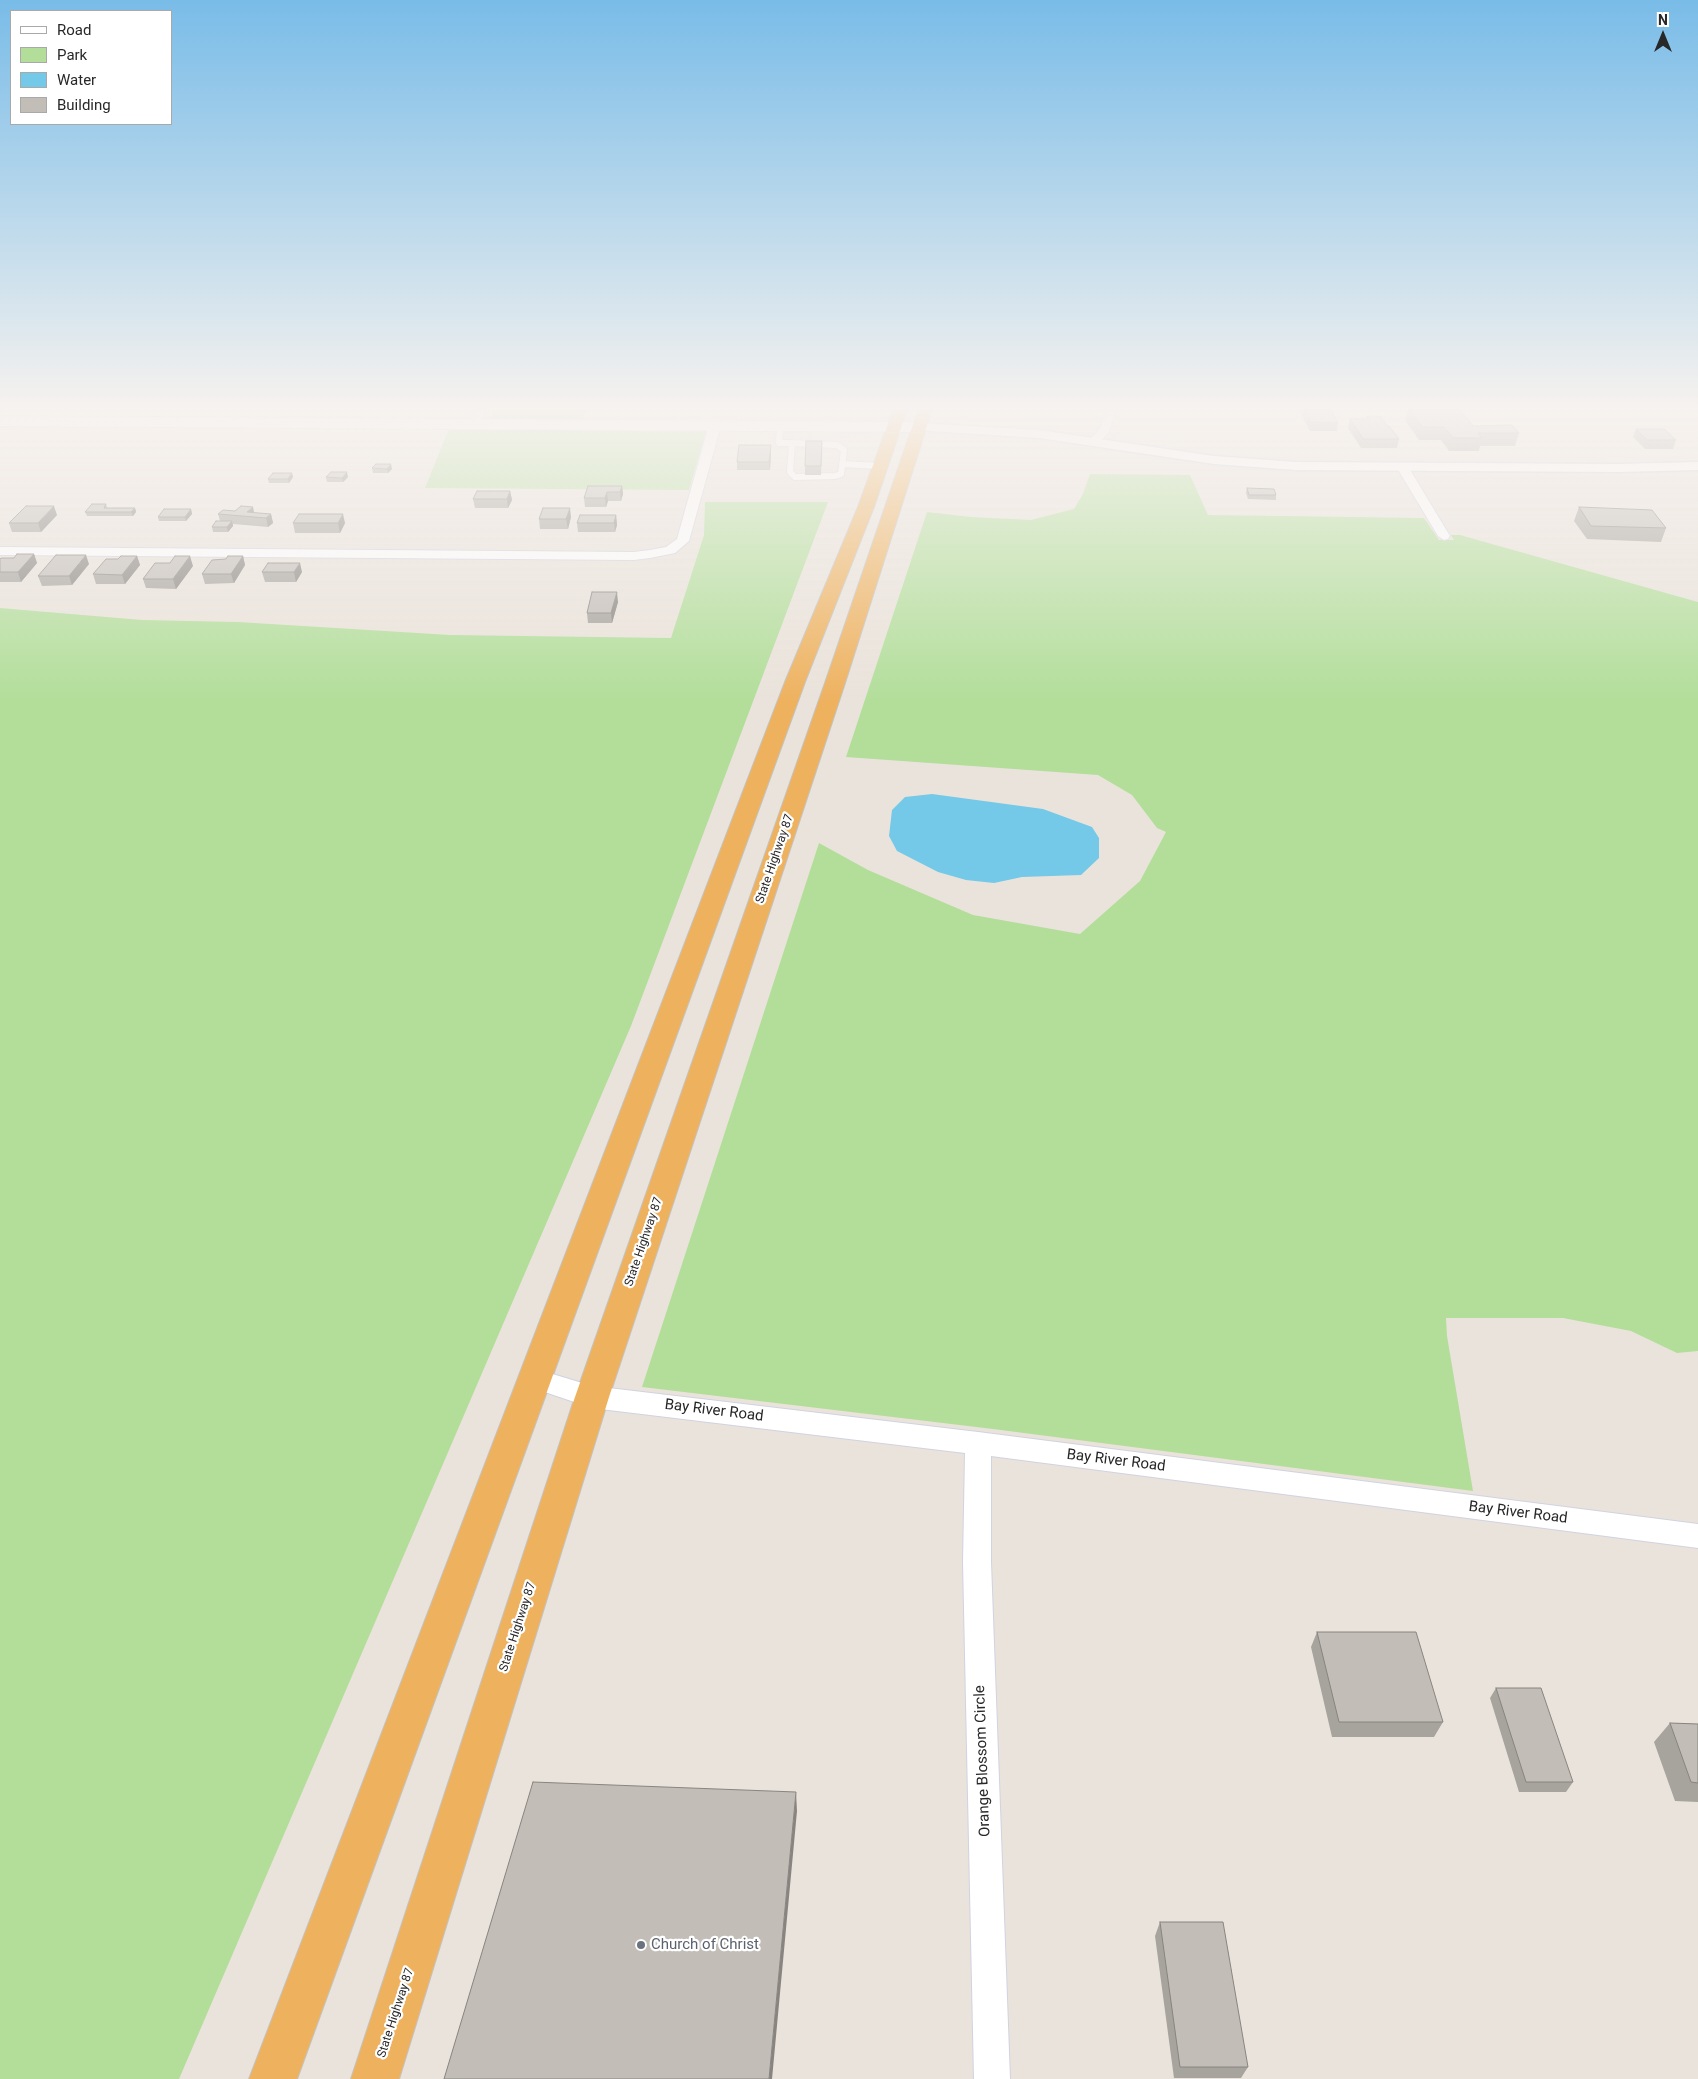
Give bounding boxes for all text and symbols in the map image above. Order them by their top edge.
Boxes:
legend [10,10,172,125]
north arrow [1638,10,1688,60]
text: N [1658,12,1668,28]
text: Road [57,21,91,39]
text: Park [57,46,87,64]
text: Water [57,71,96,89]
text: Building [57,96,111,114]
street label: State Highway 87 [753,813,797,905]
street label: State Highway 87 [622,1196,666,1288]
street label: Bay River Road [664,1396,764,1426]
street label: Bay River Road [1066,1446,1166,1476]
street label: Bay River Road [1468,1498,1568,1528]
street label: State Highway 87 [497,1580,539,1674]
street label: Orange Blossom Circle [971,1685,995,1837]
place label: Church of Christ [651,1936,759,1954]
marker: Church of Christ [635,1939,647,1951]
street label: State Highway 87 [375,1966,417,2060]

